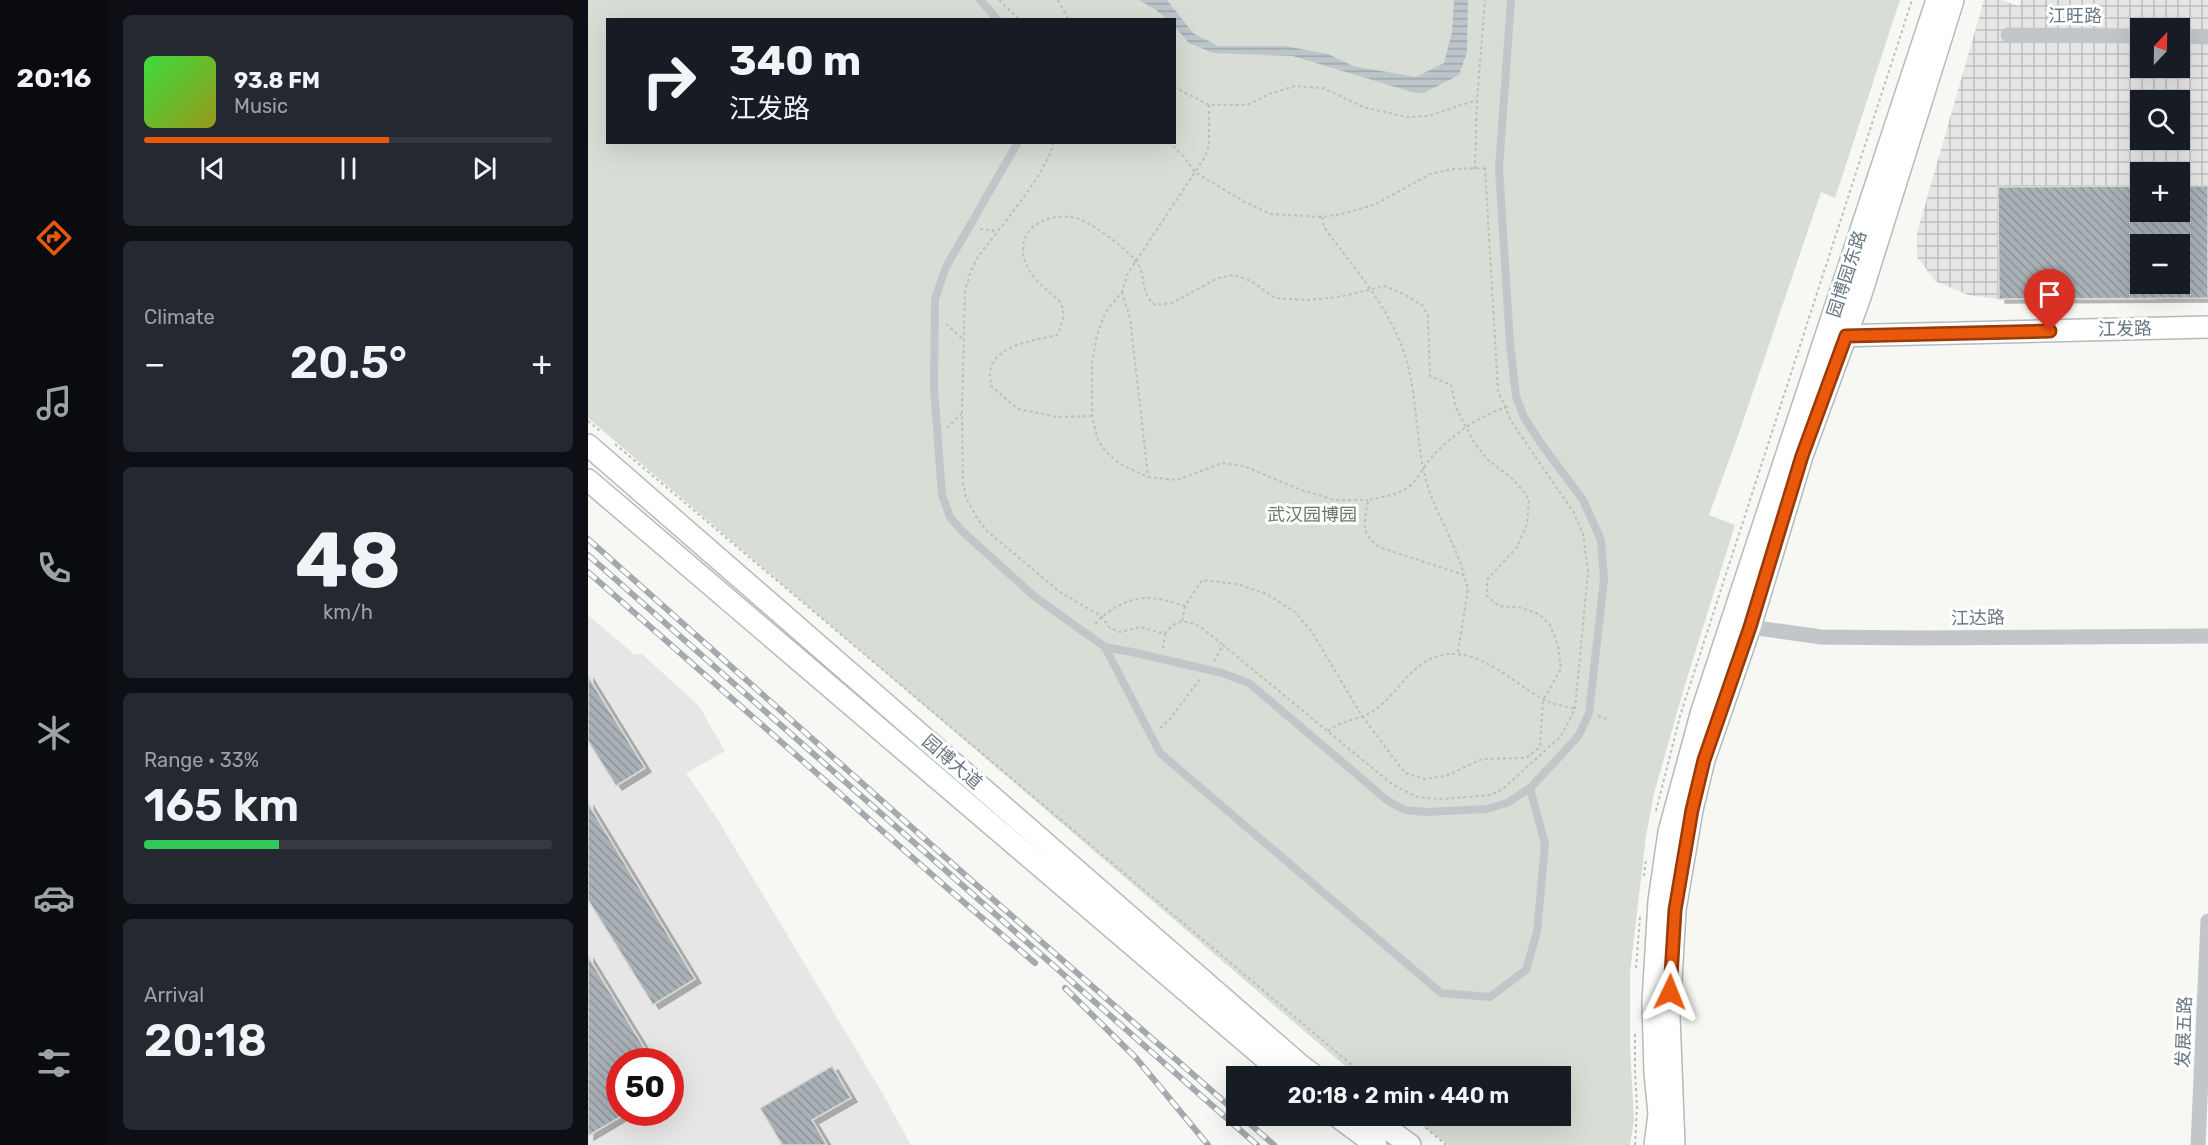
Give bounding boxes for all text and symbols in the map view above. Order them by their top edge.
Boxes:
street label: 江旺路 [2048,5,2102,27]
north arrow [2130,18,2190,78]
map controls [2130,18,2190,294]
text: 340 m [729,36,861,86]
icon: right [630,42,708,120]
text: 20:16 [17,62,91,94]
text: 93.8 FM [234,67,320,94]
button: search [2130,90,2190,150]
text: 江发路 [729,93,810,125]
text: Music [234,94,288,118]
icon: previous [196,152,229,185]
icon: pause [332,152,365,185]
icon: next [468,152,501,185]
button: + [2130,162,2190,222]
icon: directions [33,217,75,259]
street label: 园博园东路 [1823,228,1871,320]
button: − [2130,234,2190,294]
pin [2024,269,2075,331]
icon: arrive [2033,278,2066,311]
text: Climate [144,305,215,329]
street label: 江发路 [2098,318,2152,340]
text: 20.5° [290,336,407,389]
text: − [144,344,165,383]
text: + [531,344,552,383]
icon: music [33,382,75,424]
park label: 武汉园博园 [1267,504,1357,526]
text: 48 [295,514,401,607]
icon: phone [33,547,75,589]
text: km/h [323,600,373,624]
street label: 江达路 [1951,607,2005,629]
icon: climate [33,712,75,754]
street label: 园博大道 [918,730,986,794]
text: Range · 33% [144,748,259,772]
text: 165 km [144,779,299,832]
icon: car [33,877,75,919]
position arrow [1638,960,1702,1024]
text: Arrival [144,983,204,1007]
street label: 发展五路 [2172,996,2196,1068]
text: 20:18 [144,1014,267,1067]
icon: filters [33,1042,75,1084]
speed limit sign: 50 [606,1048,684,1126]
text: 20:18 · 2 min · 440 m [1288,1082,1509,1109]

